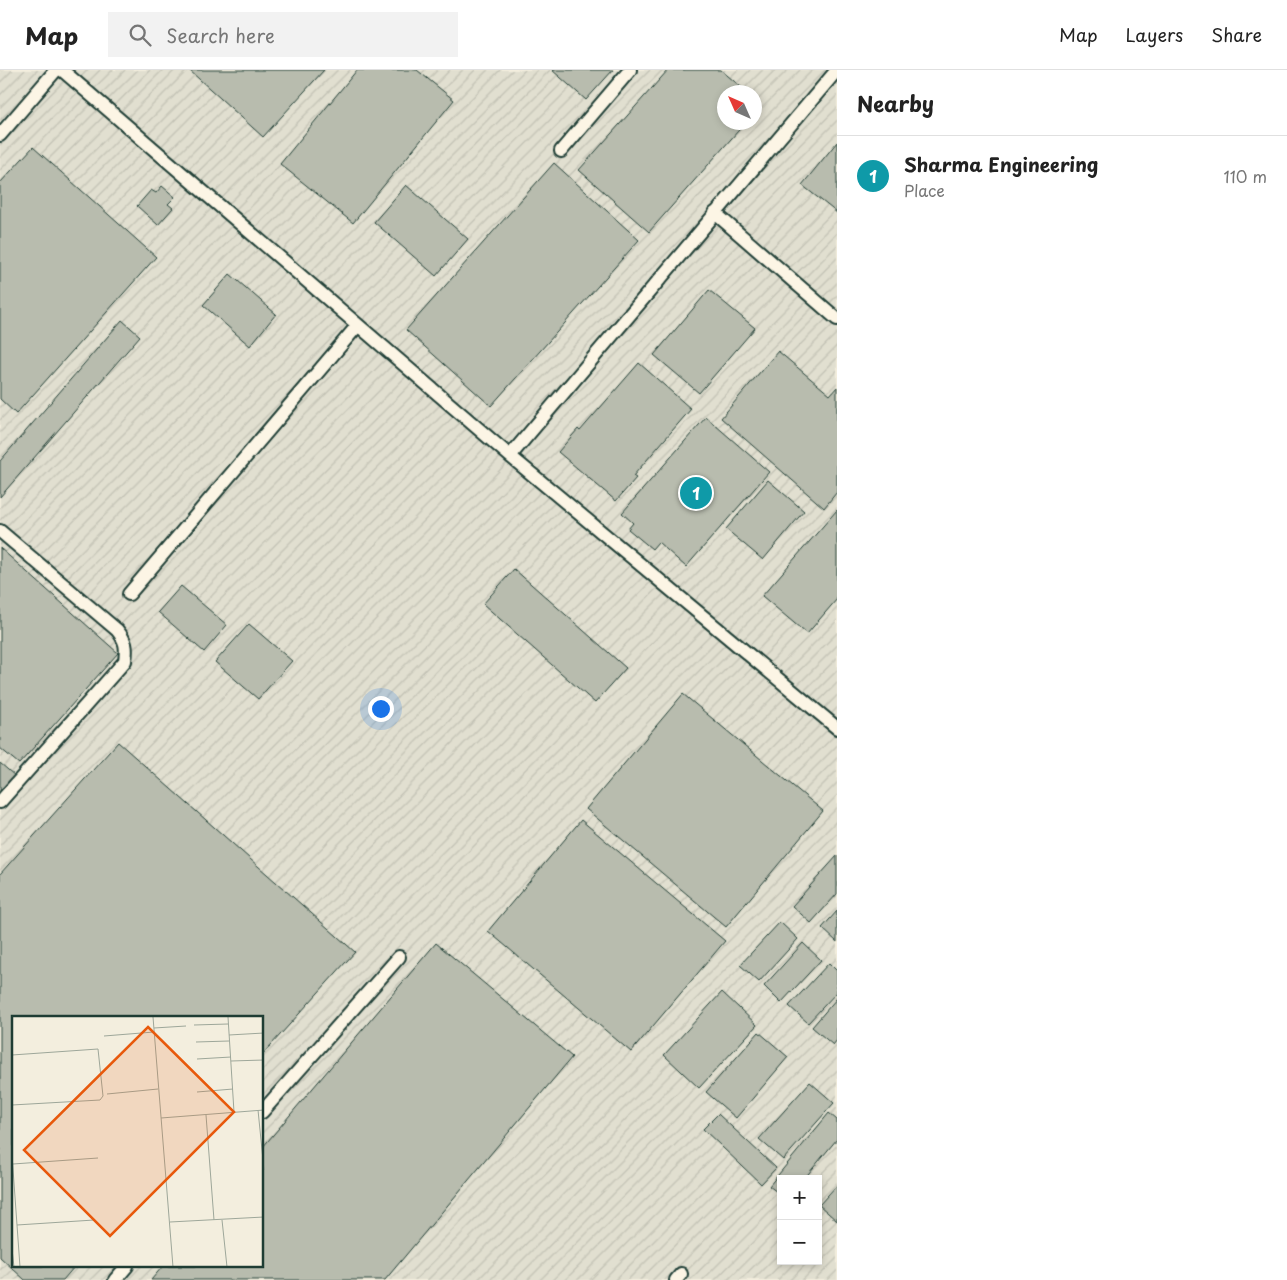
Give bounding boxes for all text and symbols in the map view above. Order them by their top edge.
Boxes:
search box [108,12,458,57]
text: Map [25,17,78,53]
icon: search [126,21,154,49]
text: Search here [166,21,275,49]
text: Map [1059,21,1098,48]
text: Layers [1126,21,1183,48]
text: Share [1211,21,1262,48]
north arrow [717,85,762,130]
text: Nearby [857,87,934,119]
text: Sharma Engineering [904,150,1098,178]
text: 1 [869,164,877,188]
text: 110 m [1224,164,1267,188]
text: Place [904,178,945,202]
pin: 1 [680,474,712,512]
your location [368,696,394,722]
inset map [12,1016,264,1268]
map controls [777,1175,822,1265]
button: + [777,1175,822,1220]
button: − [777,1220,822,1265]

